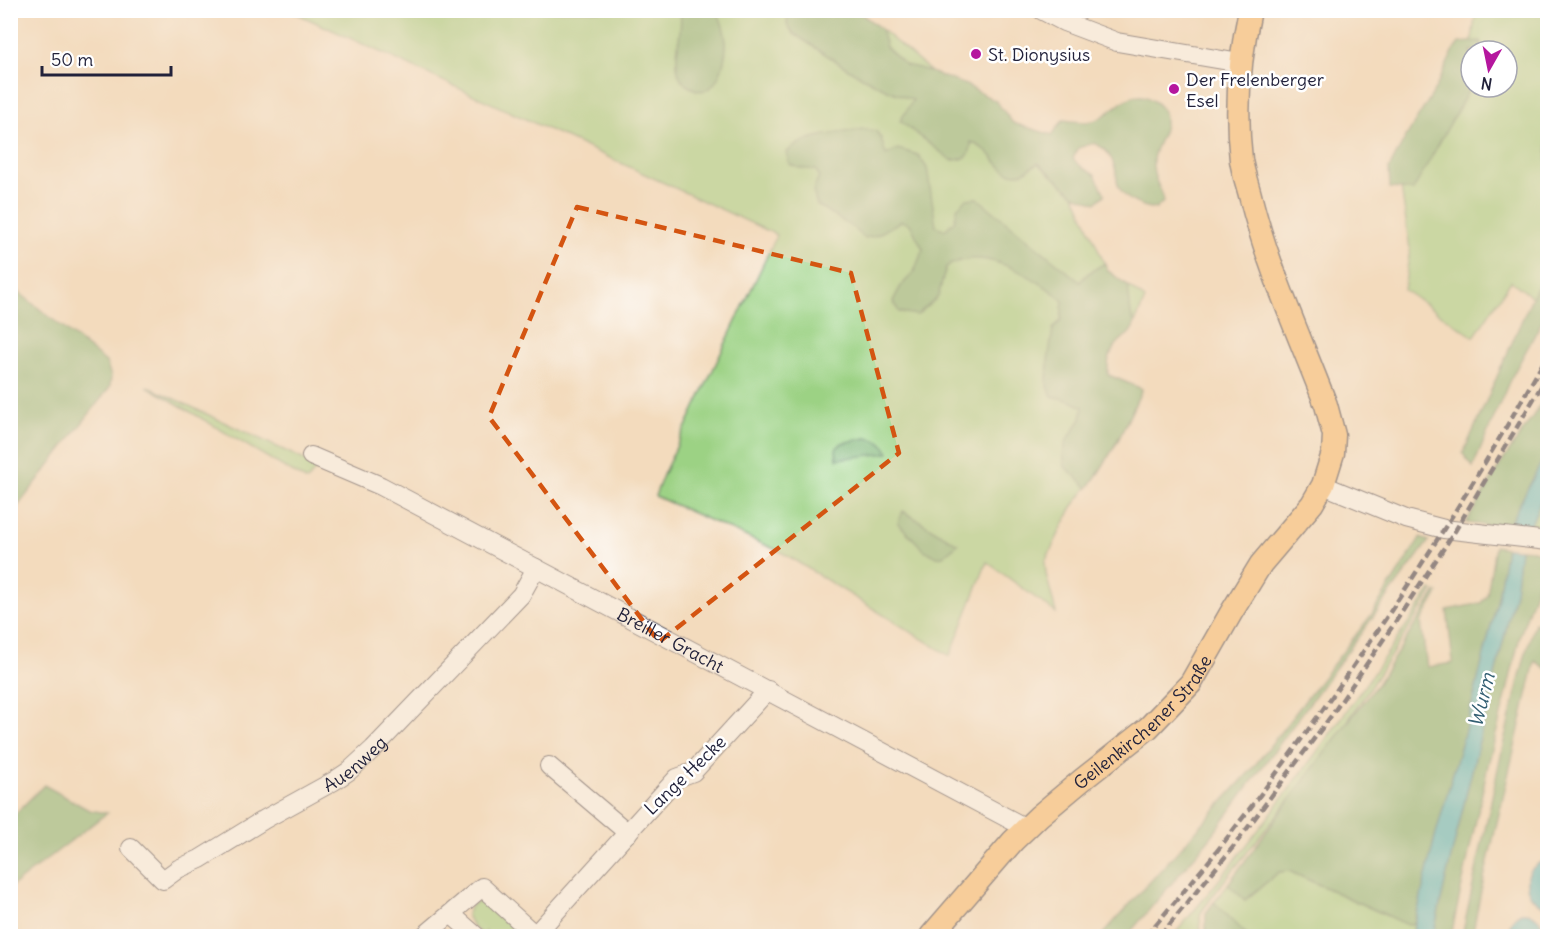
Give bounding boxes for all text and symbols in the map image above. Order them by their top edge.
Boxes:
scale bar [42,39,171,77]
north arrow [1459,39,1519,99]
place label: St. Dionysius [988,43,1090,66]
marker: St. Dionysius [969,47,983,61]
text: 50 m [51,48,93,71]
place label: Der Frelenberger Esel [1186,68,1325,112]
text: N [1480,73,1494,95]
marker: Der Frelenberger Esel [1167,82,1181,96]
street label: Breiller Gracht [613,602,728,677]
street label: Geilenkirchener Straße [1068,651,1216,794]
water label: Wurm [1462,670,1500,730]
street label: Lange Hecke [639,730,731,820]
street label: Auenweg [319,731,391,796]

